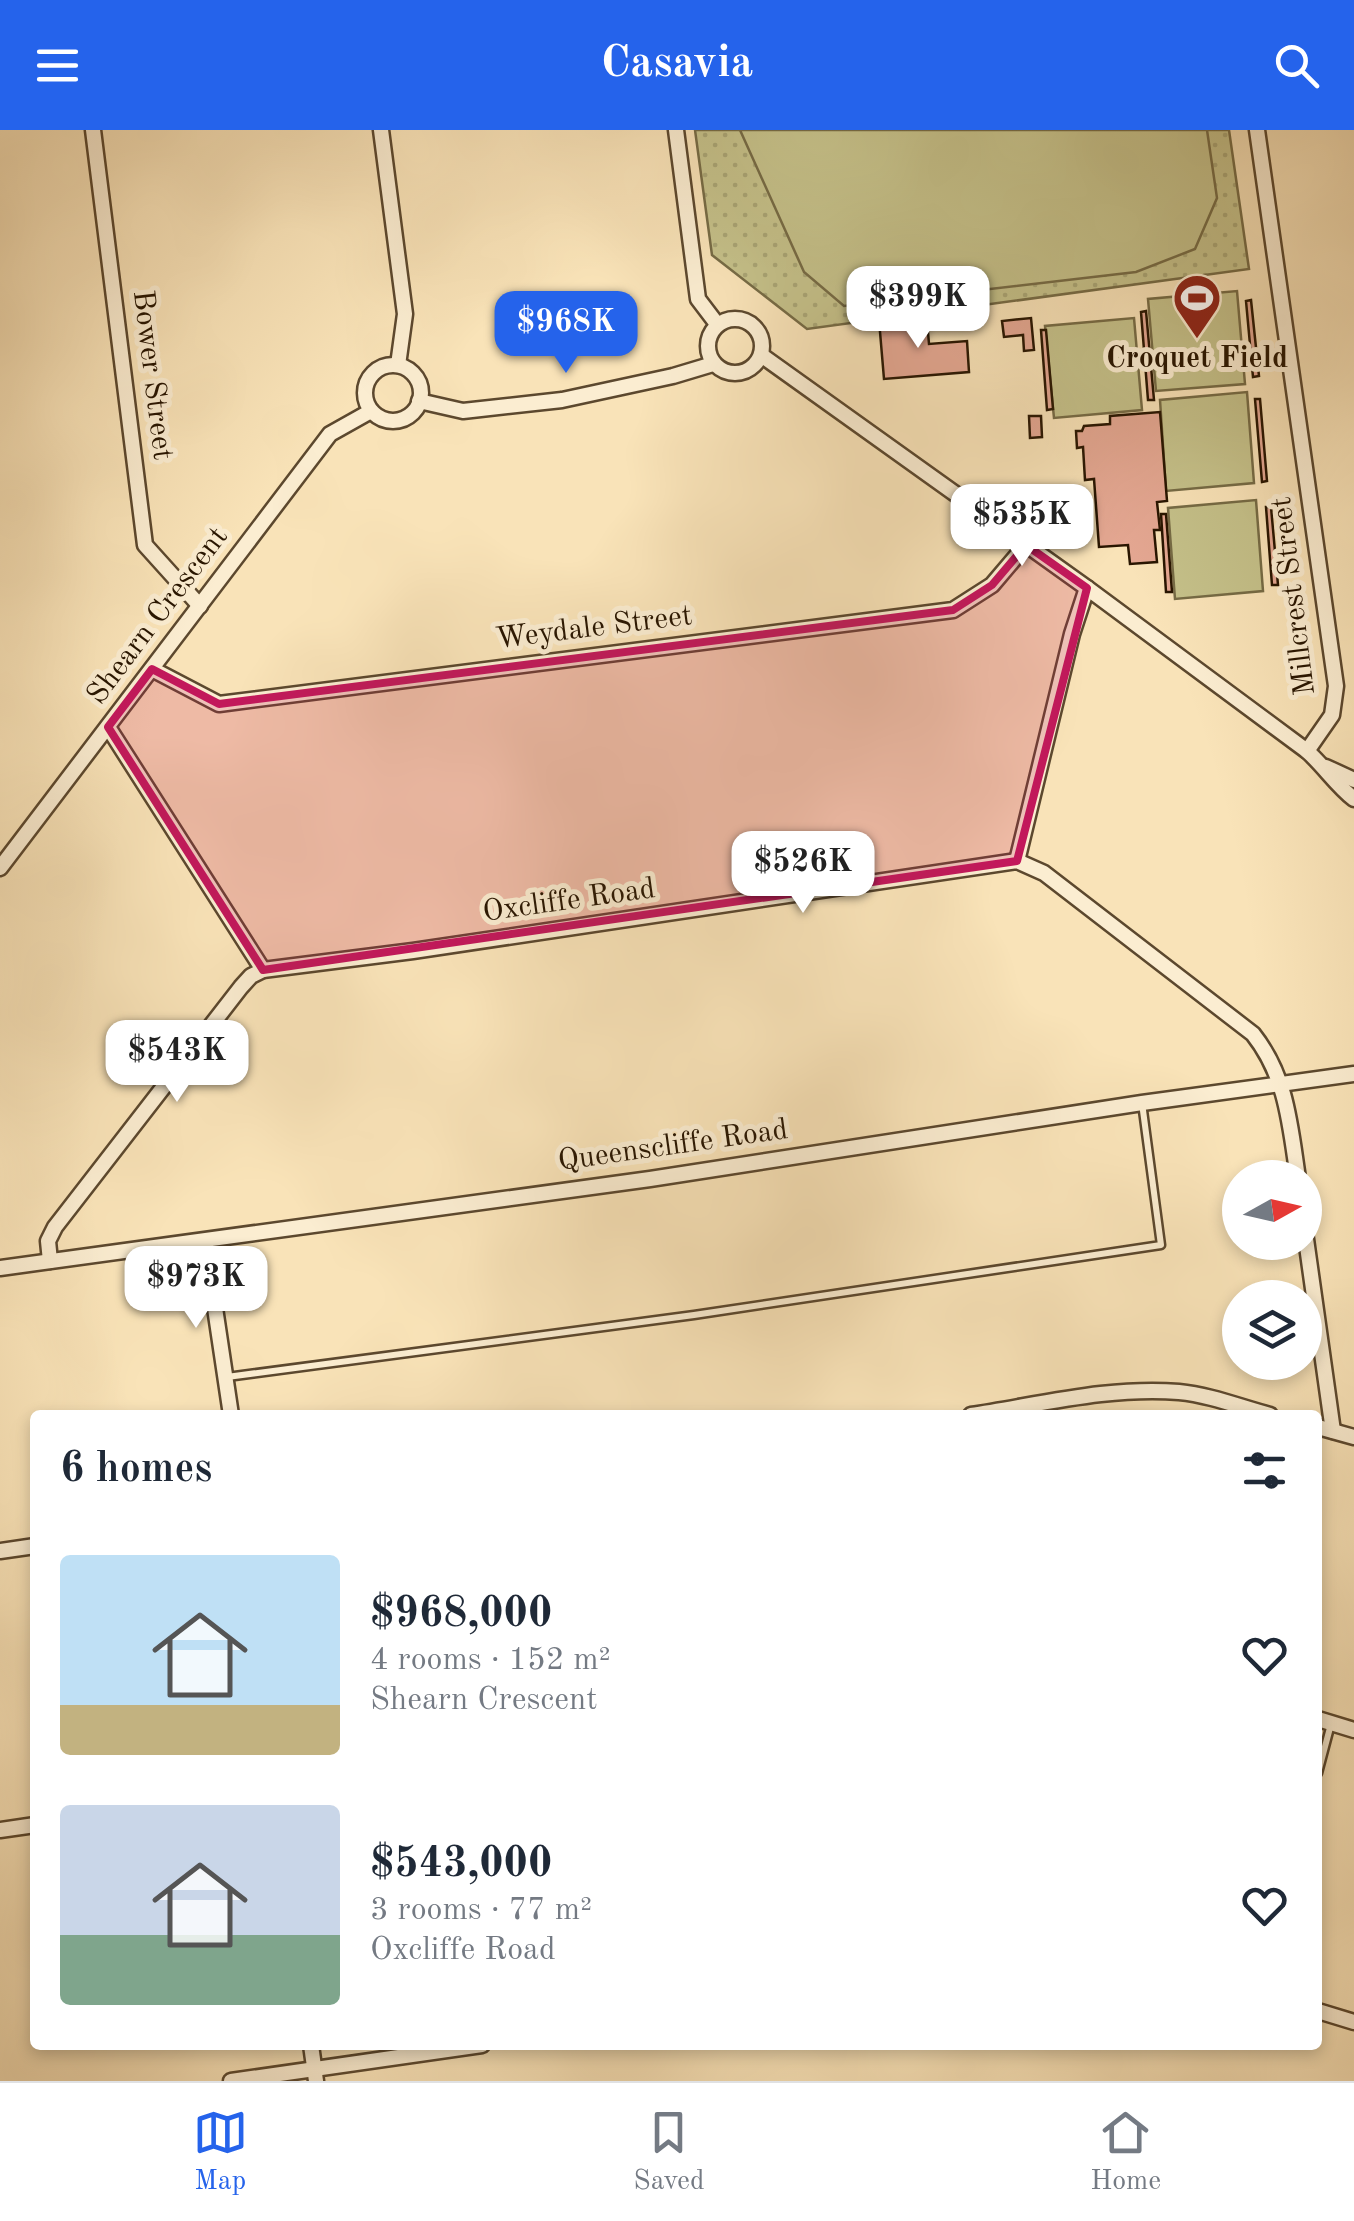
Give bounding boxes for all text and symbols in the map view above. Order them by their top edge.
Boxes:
icon: menu [30,38,85,93]
icon: search [1269,38,1324,93]
text: Casavia [601,42,753,87]
pin: $399K [848,266,988,351]
sports icon: Croquet Field [1171,272,1223,340]
text: $399K [869,282,967,314]
street label: Bower Street [127,288,177,462]
pin: $968K [496,291,636,376]
text: $968K [517,307,615,339]
place label: Croquet Field [1106,344,1288,374]
pin: $535K [952,484,1092,569]
street label: Millcrest Street [1267,495,1321,697]
text: $535K [973,500,1071,532]
street label: Shearn Crescent [82,522,234,710]
street label: Weydale Street [494,601,694,655]
pin: $526K [733,831,873,916]
text: $526K [754,847,852,879]
street label: Oxcliffe Road [481,874,657,928]
pin: $543K [107,1020,247,1105]
text: $543K [128,1036,226,1068]
street label: Queenscliffe Road [556,1115,790,1177]
north arrow [1222,1160,1322,1260]
map controls [1222,1160,1322,1380]
pin: $973K [126,1246,266,1331]
text: $973K [147,1262,245,1294]
button: layers [1222,1280,1322,1380]
icon: filters [1237,1443,1292,1498]
text: 6 homes [60,1449,212,1491]
text: $968,000 [370,1594,552,1636]
icon: home [140,1595,260,1715]
icon: heart [1237,1628,1292,1683]
text: 4 rooms · 152 m² [370,1645,611,1677]
text: Shearn Crescent [370,1685,597,1717]
text: $543,000 [370,1844,552,1886]
icon: home [140,1845,260,1965]
icon: heart [1237,1878,1292,1933]
text: 3 rooms · 77 m² [370,1895,592,1927]
text: Oxcliffe Road [370,1935,556,1967]
tab: Map [193,2105,248,2200]
tab: Saved [633,2105,705,2200]
tab: Home [1090,2105,1161,2200]

